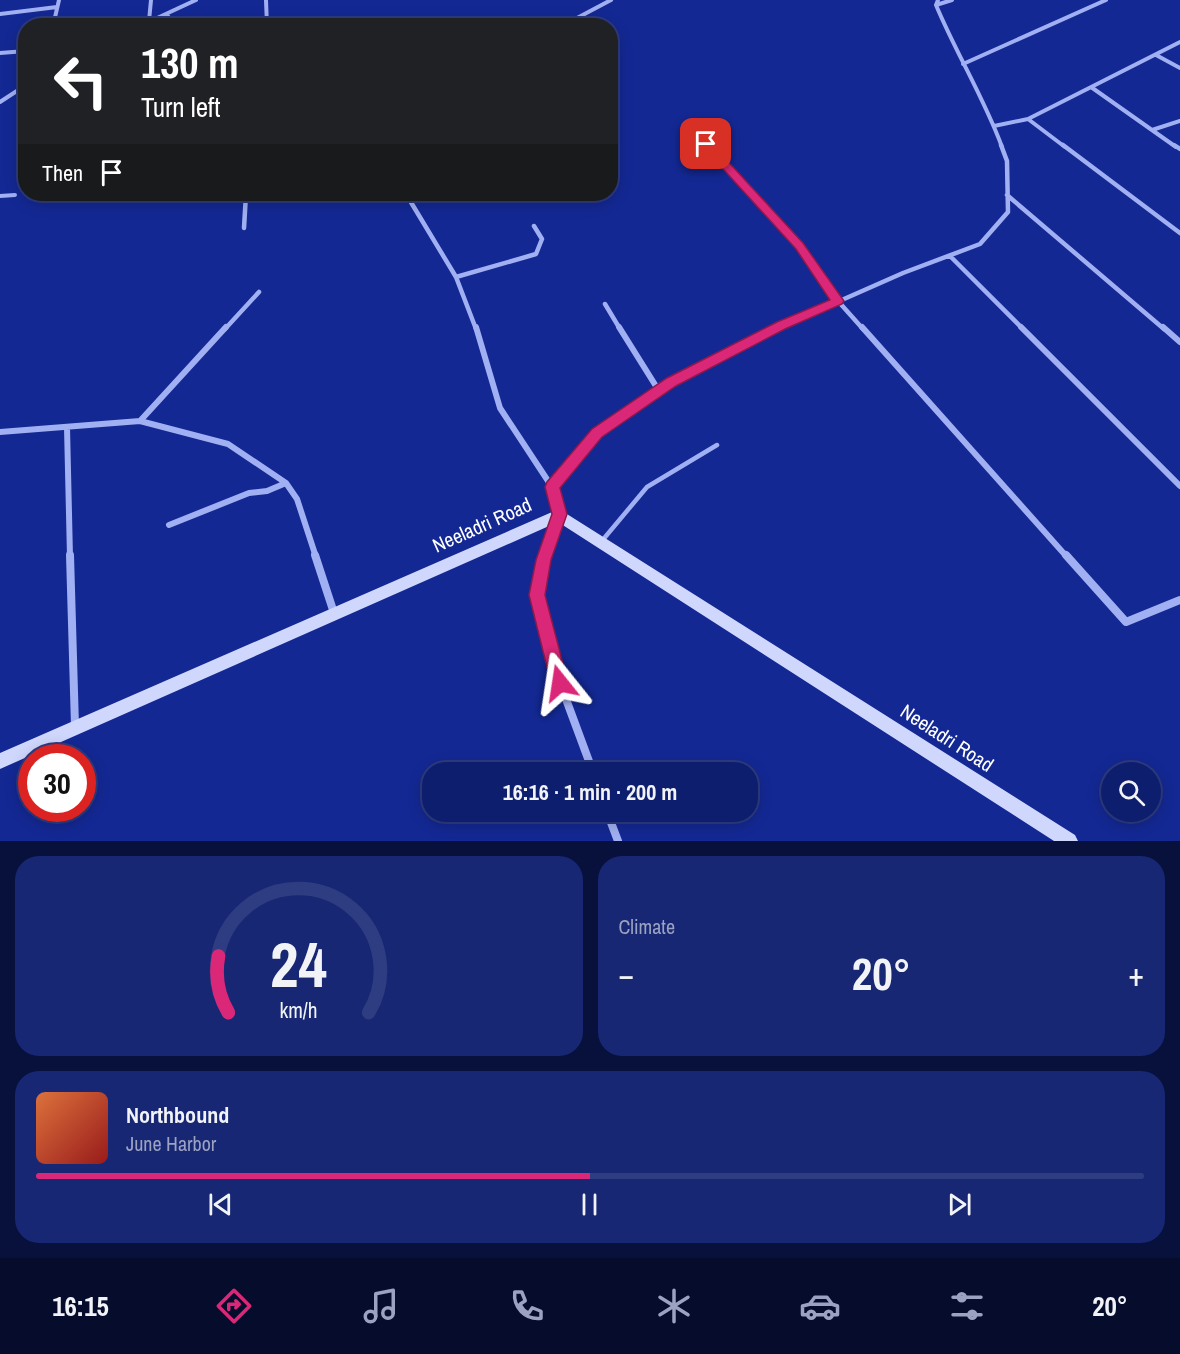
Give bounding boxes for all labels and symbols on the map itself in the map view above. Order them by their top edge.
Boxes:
pin [680,118,731,169]
street label: Neeladri Road [428,491,536,558]
position arrow [528,651,592,715]
street label: Neeladri Road [896,697,999,778]
speed limit sign: 30 [18,744,96,822]

